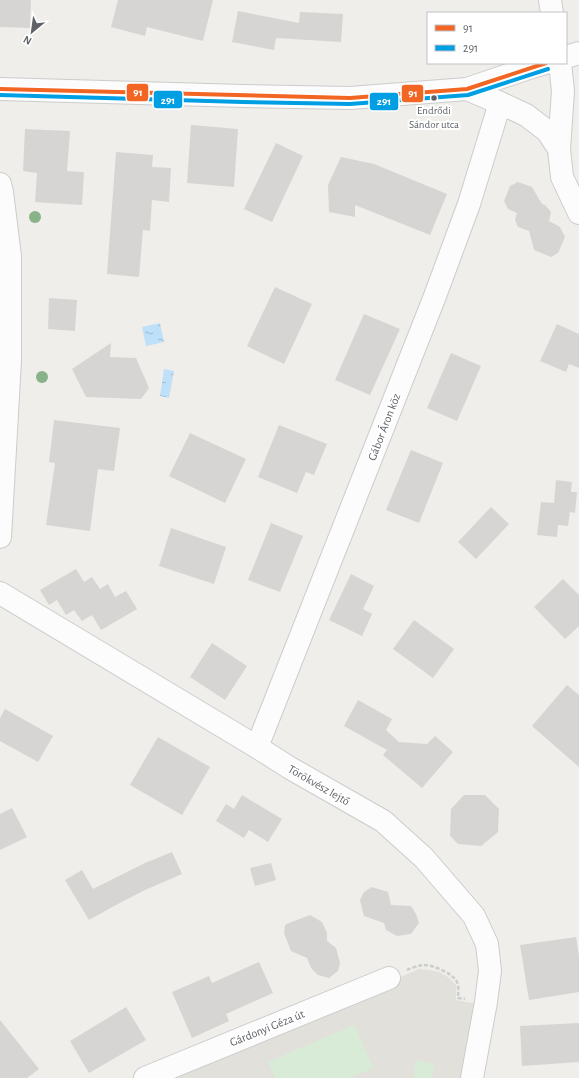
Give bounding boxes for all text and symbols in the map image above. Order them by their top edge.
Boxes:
north arrow [12,12,52,52]
legend [427,12,567,64]
text: 91 [463,22,473,34]
text: N [21,34,33,47]
text: 291 [463,42,478,54]
line badge: 91 [126,83,149,102]
line badge: 91 [401,84,424,103]
text: 91 [133,87,143,98]
text: 91 [408,88,418,99]
line badge: 291 [153,90,183,109]
line badge: 291 [369,92,399,111]
marker: Endrődi Sándor utca [429,93,439,103]
text: 291 [161,95,175,106]
text: 291 [377,96,391,107]
place label: Endrődi Sándor utca [409,105,459,130]
street label: Gábor Áron köz [365,391,402,462]
street label: Törökvész lejtő [286,763,352,808]
street label: Gárdonyi Géza út [228,1008,307,1049]

